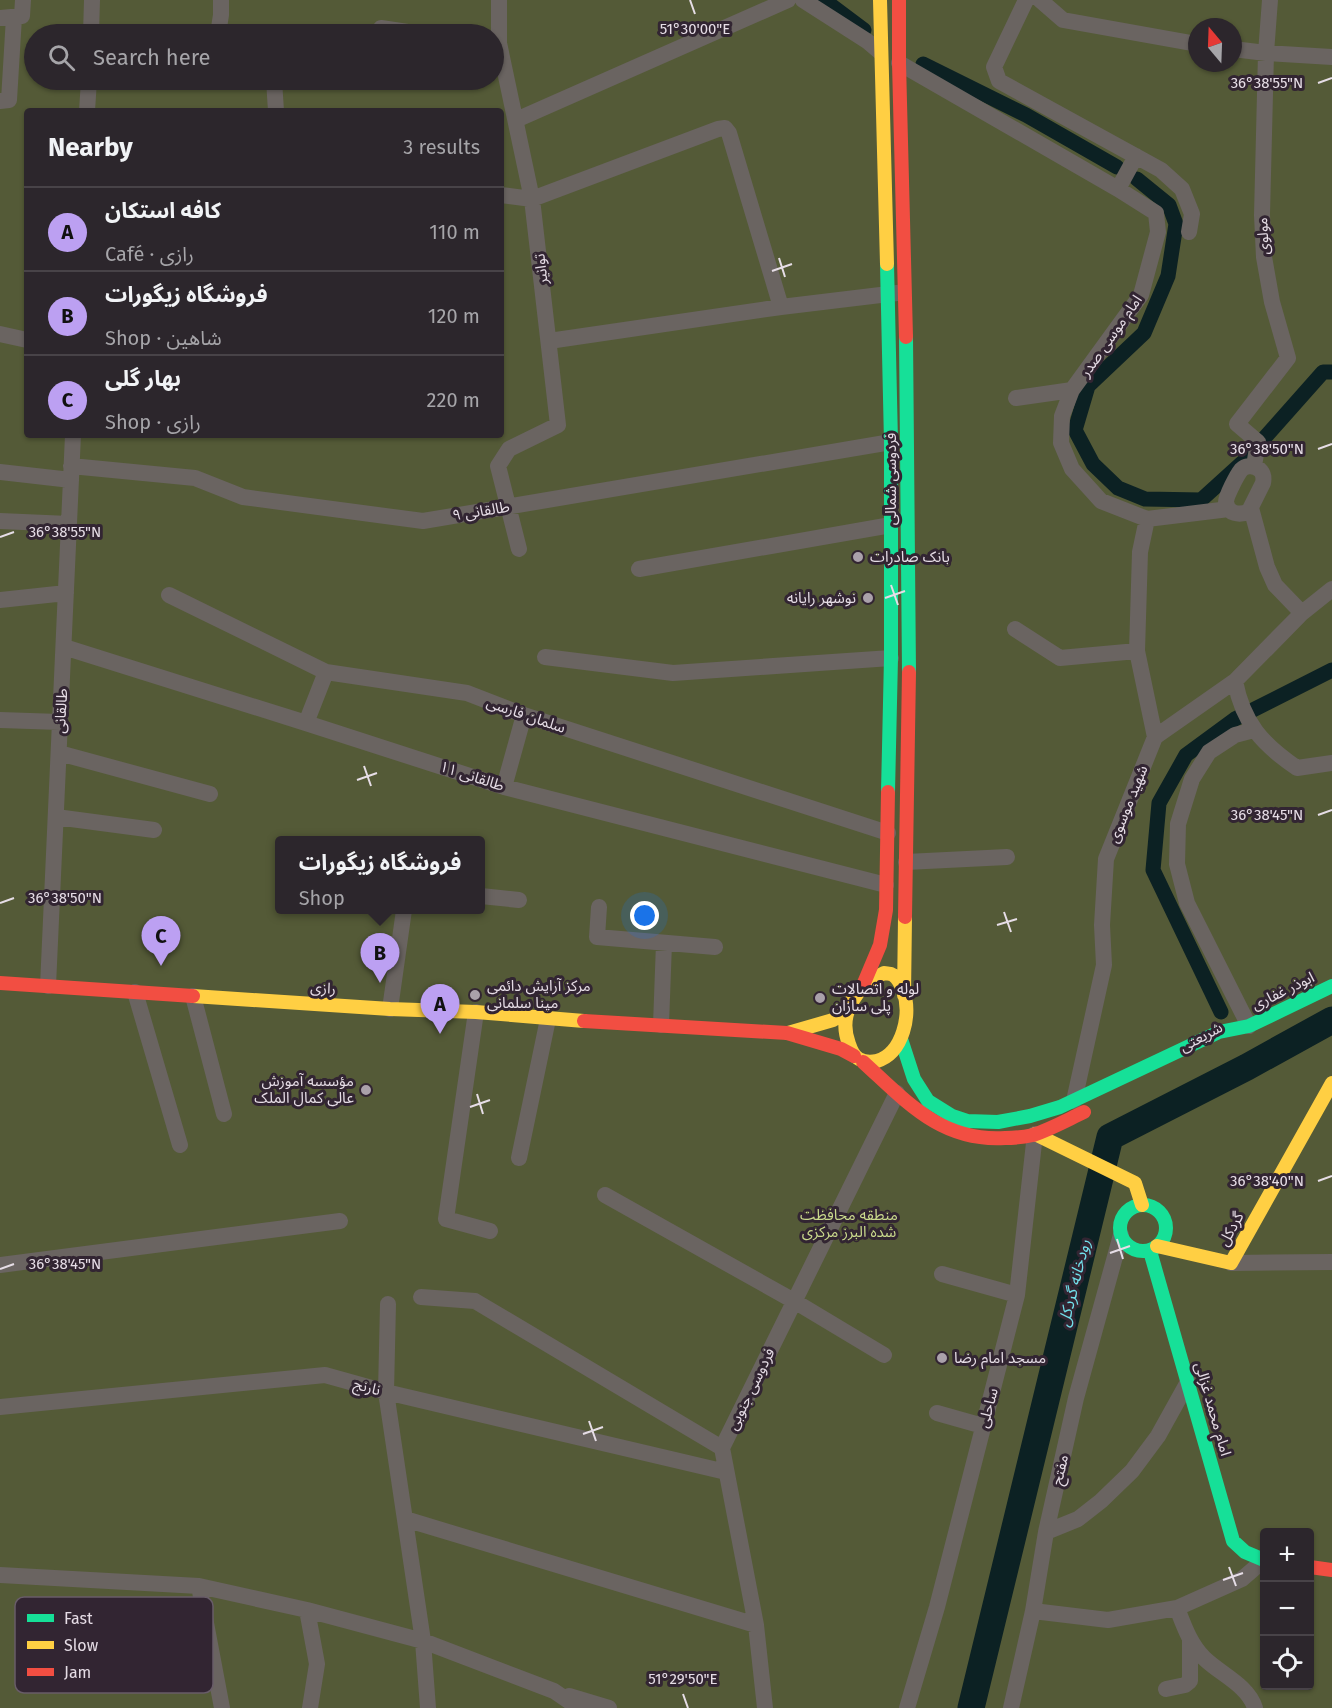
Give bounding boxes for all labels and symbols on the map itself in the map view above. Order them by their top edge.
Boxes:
north arrow [1188,18,1242,72]
text: 51°30'00"E [660,20,730,38]
text: 36°38'55"N [1231,74,1303,92]
street label: مولوی [1253,217,1273,255]
street label: توانیر [530,253,552,286]
street label: امام موسی صدر [1076,292,1147,382]
street label: فردوسی شمالی [882,432,900,525]
text: 36°38'50"N [1230,440,1304,458]
street label: طالقانی ۹ [451,498,511,524]
text: 36°38'55"N [29,523,101,541]
place label: بانک صادرات [870,548,950,566]
marker: بانک صادرات [851,550,865,564]
place label: نوشهر رایانه [787,589,856,607]
marker: نوشهر رایانه [861,591,875,605]
street label: طالقانی [51,688,71,734]
street label: سلمان فارسی [484,693,568,737]
street label: طالقانی ۱۱ [438,757,506,795]
street label: شهید موسوی [1104,762,1152,845]
text: 36°38'45"N [1231,806,1303,824]
text: 36°38'50"N [28,889,102,907]
your location [630,901,659,930]
pin: C [142,916,180,966]
pin: B [360,934,400,983]
street label: ابوذر غفاری [1249,968,1317,1014]
place label: مرکز آرایش دائمی مینا سلمانی [487,977,591,1012]
street label: رازی [310,978,336,998]
place label: لوله و اتصالات پلی سازان [832,980,919,1016]
pin: A [420,984,460,1034]
marker: مرکز آرایش دائمی مینا سلمانی [468,988,482,1002]
marker: لوله و اتصالات پلی سازان [813,991,827,1005]
street label: شریعتی [1176,1018,1226,1056]
place label: مؤسسه آموزش عالی کمال الملک [254,1072,354,1107]
marker: مؤسسه آموزش عالی کمال الملک [359,1083,373,1097]
text: 36°38'40"N [1230,1172,1304,1190]
park label: منطقه محافظت شده البرز مرکزی [800,1206,898,1241]
street label: گردکل [1214,1208,1248,1249]
water label: رودخانه گردکل [1054,1237,1094,1329]
text: 36°38'45"N [29,1255,101,1273]
street label: فردوسی جنوبی [723,1345,779,1433]
place label: مسجد امام رضا [954,1349,1046,1369]
marker: مسجد امام رضا [935,1351,949,1365]
street label: امام محمد غزالی [1189,1360,1235,1459]
street label: نارنج [351,1375,382,1402]
street label: ساحلی [974,1386,1002,1430]
street label: مفتح [1048,1453,1075,1488]
legend [15,1597,213,1693]
text: Fast [64,1609,93,1628]
text: Slow [64,1636,99,1655]
text: Jam [64,1663,91,1682]
text: 51°29'50"E [648,1670,718,1688]

